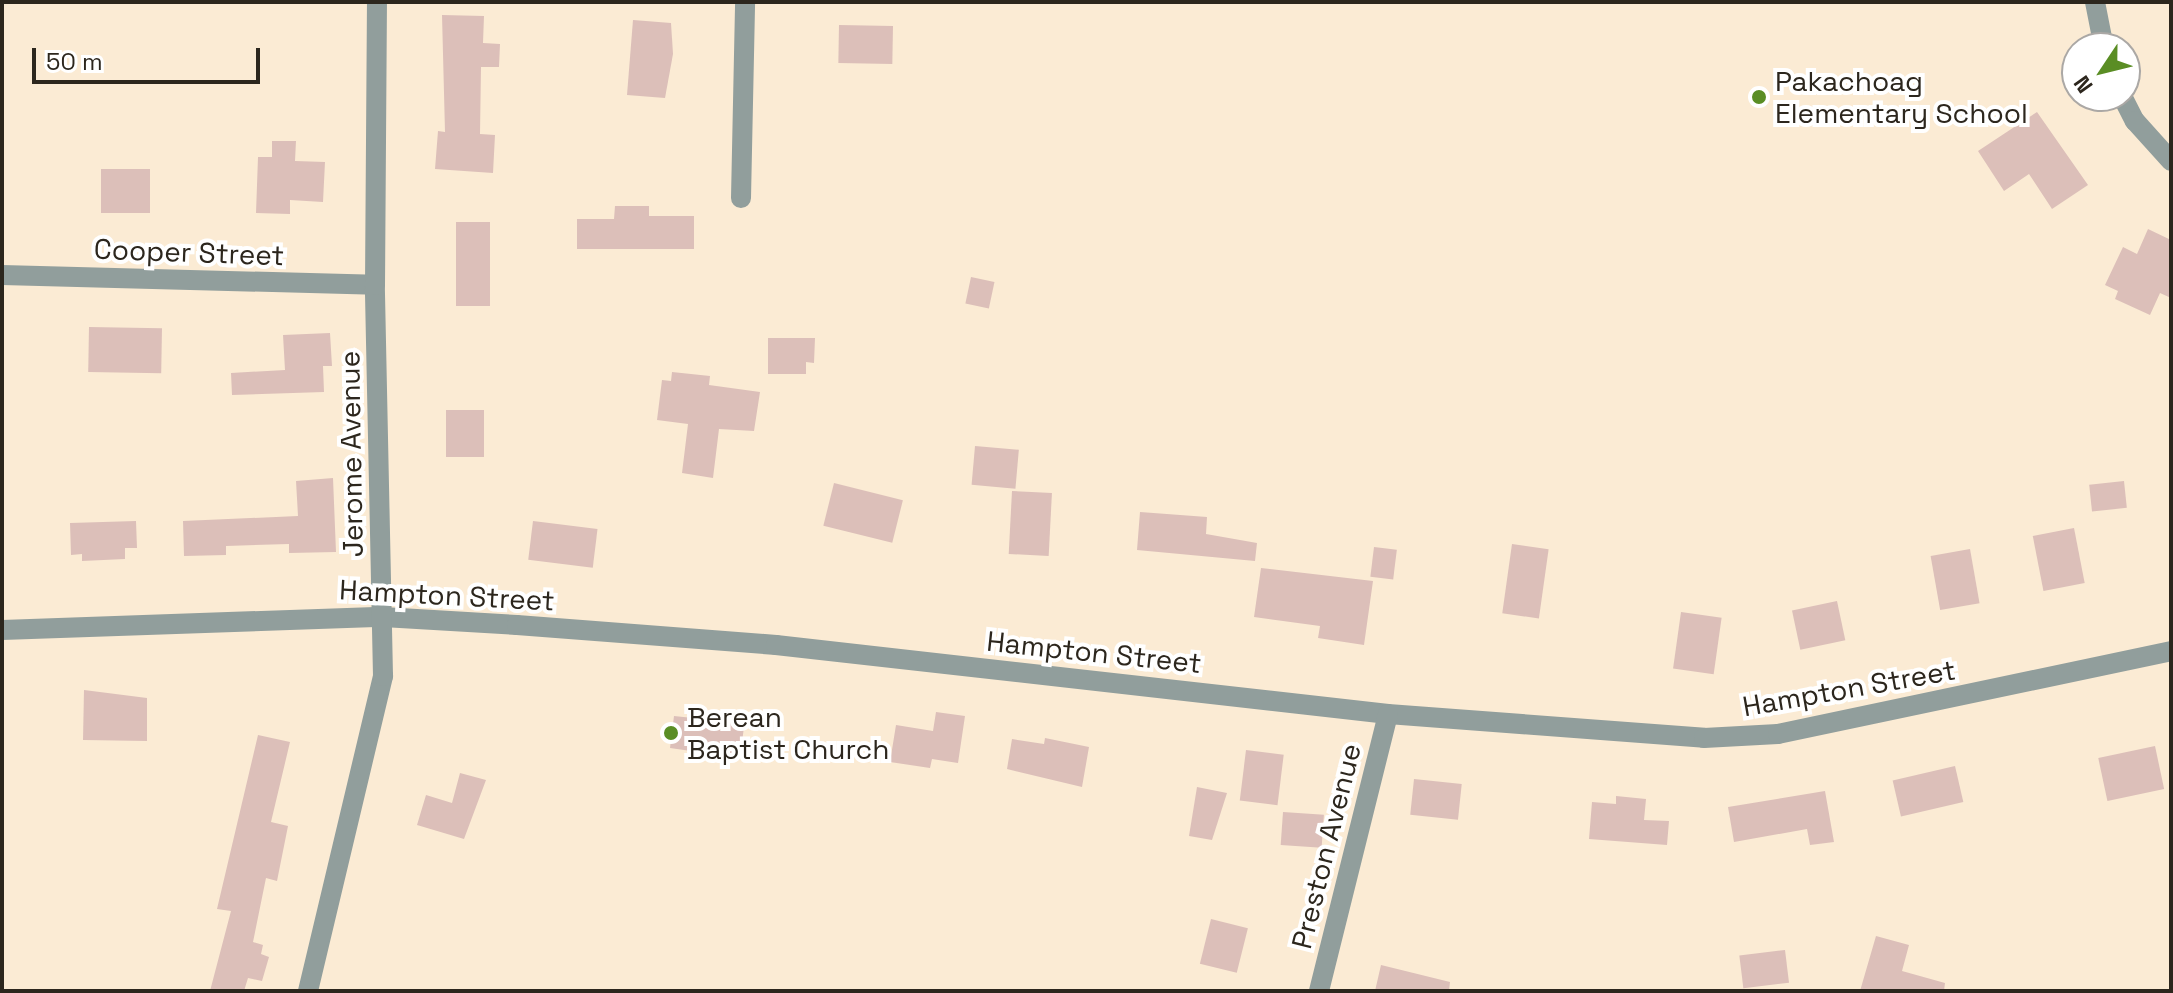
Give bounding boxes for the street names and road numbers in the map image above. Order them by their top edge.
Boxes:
street label: Cooper Street [93,232,285,272]
street label: Jerome Avenue [332,350,370,558]
street label: Hampton Street [338,573,556,617]
street label: Hampton Street [985,624,1203,680]
street label: Hampton Street [1740,653,1958,723]
street label: Preston Avenue [1284,740,1368,952]

